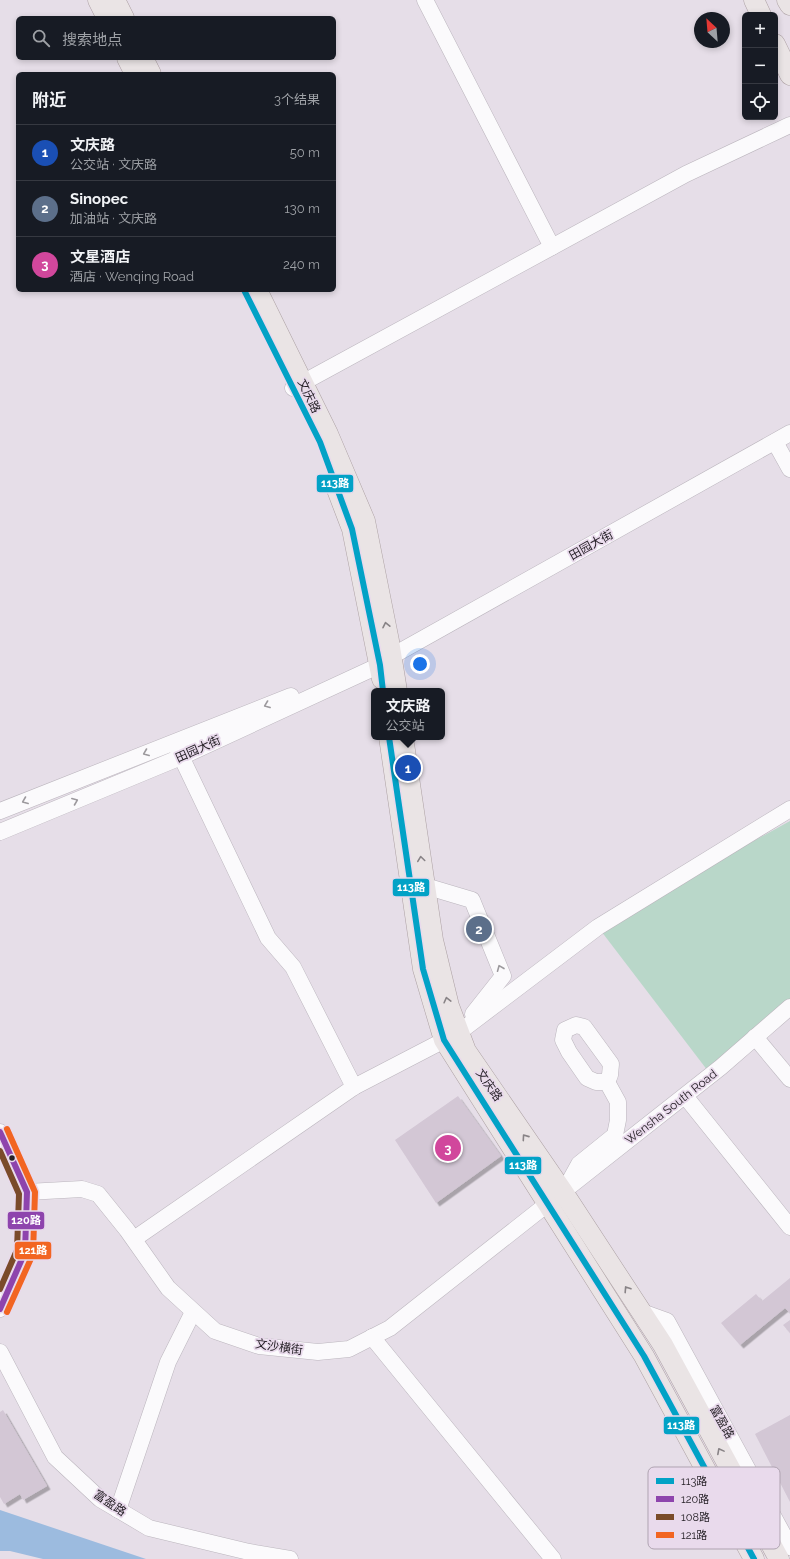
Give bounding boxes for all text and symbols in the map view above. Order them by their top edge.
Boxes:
north arrow [694,12,730,48]
map controls [742,12,778,120]
button: + [742,12,778,48]
search box [16,16,336,60]
icon: search [30,27,52,49]
text: 搜索地点 [62,31,122,49]
button: − [742,48,778,84]
button: locate [742,84,778,120]
text: 附近 [32,90,66,110]
text: 3个结果 [274,92,320,107]
text: 文庆路 [70,136,115,154]
text: 1 [42,145,48,160]
text: 50 m [290,145,320,160]
text: 公交站 · 文庆路 [70,157,157,172]
text: Sinopec [70,190,128,208]
text: 2 [41,201,49,216]
text: 130 m [284,201,320,216]
text: 加油站 · 文庆路 [70,211,157,226]
text: 文星酒店 [70,248,130,266]
text: 3 [41,257,49,272]
text: 240 m [283,257,320,272]
text: 酒店 · Wenqing Road [70,269,194,284]
street label: 文庆路 [295,377,323,415]
line badge: 113路 [316,474,354,493]
text: 113路 [321,477,350,490]
street label: 田园大街 [567,527,615,563]
one-way arrow [382,622,391,628]
your location [410,654,430,674]
popup [371,688,445,740]
text: 文庆路 [385,697,431,715]
one-way arrow [264,700,272,708]
text: 公交站 [385,718,425,733]
street label: 田园大街 [173,733,223,765]
one-way arrow [143,748,150,756]
pin: 1 [395,753,421,783]
one-way arrow [22,796,29,804]
one-way arrow [70,798,78,806]
one-way arrow [417,856,426,862]
line badge: 113路 [392,878,430,897]
text: 113路 [397,881,426,894]
pin: 2 [466,914,492,944]
one-way arrow [497,965,505,972]
one-way arrow [444,997,452,1004]
street label: 文庆路 [473,1066,505,1104]
street label: Wensha South Road [622,1067,720,1147]
pin: 3 [435,1133,461,1163]
one-way arrow [522,1134,530,1141]
unlabelled marker [7,1153,17,1163]
line badge: 113路 [504,1156,542,1175]
text: 113路 [509,1159,538,1172]
line badge: 120路 [7,1211,45,1230]
text: 120路 [11,1214,42,1227]
line badge: 121路 [14,1241,52,1260]
text: 121路 [19,1244,48,1257]
one-way arrow [625,1287,632,1294]
street label: 文沙横街 [254,1337,304,1357]
street label: 富盈路 [707,1403,737,1441]
line badge: 113路 [663,1416,700,1435]
text: 113路 [667,1419,696,1432]
one-way arrow [718,1448,725,1455]
legend [648,1467,780,1549]
text: 113路 [681,1475,707,1488]
street label: 富盈路 [91,1487,129,1519]
text: 120路 [681,1493,709,1506]
text: 108路 [681,1511,710,1524]
text: 121路 [681,1529,707,1542]

